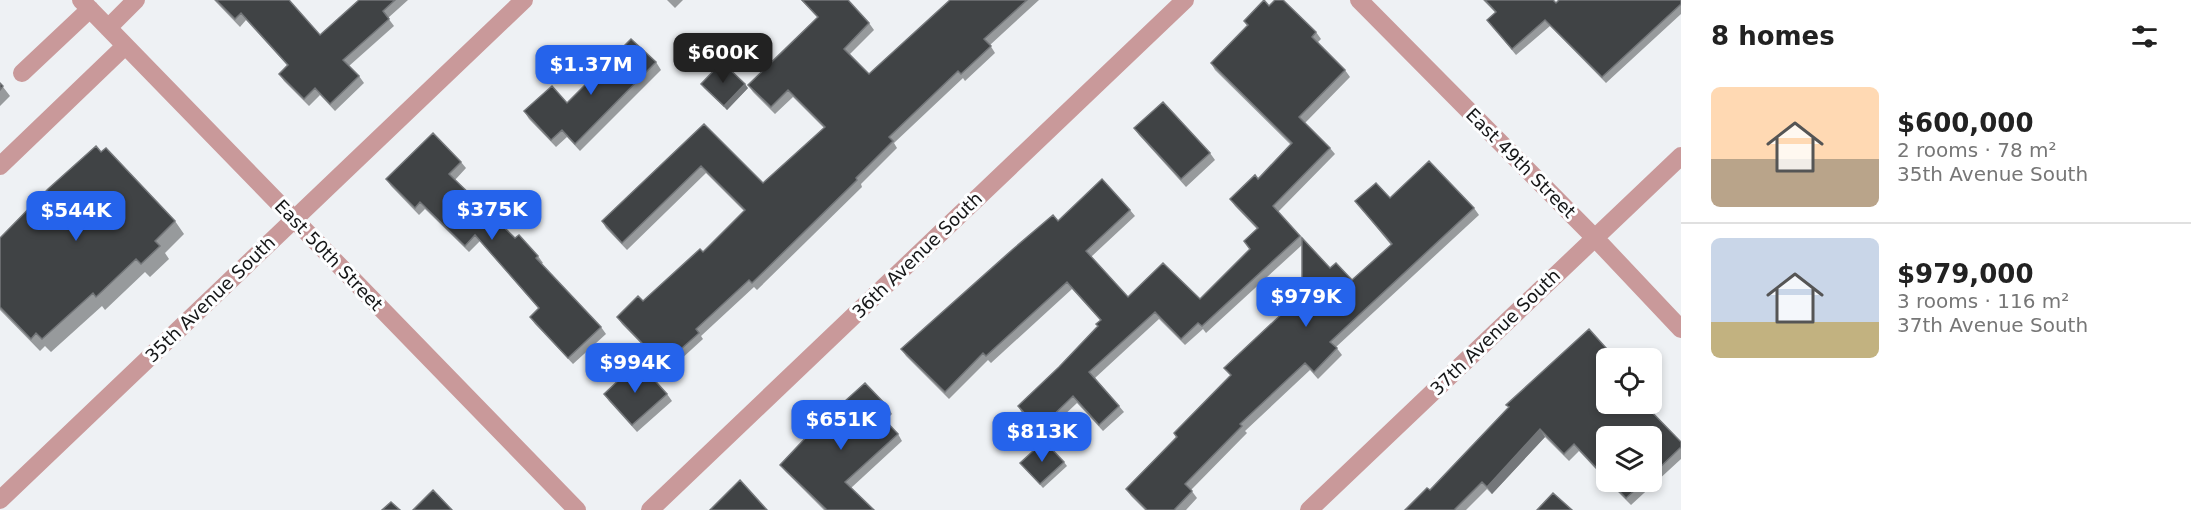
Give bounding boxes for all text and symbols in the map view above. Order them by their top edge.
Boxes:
icon: filters [2128,20,2161,53]
text: 8 homes [1711,21,1835,51]
pin: $600K [681,33,765,84]
text: $600K [687,40,759,64]
pin: $1.37M [542,45,640,96]
text: $1.37M [549,52,633,76]
street label: East 49th Street [1462,104,1580,222]
text: $600,000 [1897,108,2034,138]
icon: home [1759,111,1831,183]
text: 2 rooms · 78 m² [1897,138,2057,162]
text: 35th Avenue South [1897,162,2088,186]
street label: 36th Avenue South [848,188,986,322]
pin: $375K [450,190,534,241]
pin: $544K [34,191,118,242]
street label: East 50th Street [271,195,387,315]
text: $375K [456,197,528,221]
text: $544K [40,198,112,222]
street label: 35th Avenue South [141,232,279,366]
text: $979,000 [1897,259,2034,289]
icon: home [1759,262,1831,334]
street label: 37th Avenue South [1426,265,1564,399]
pin: $979K [1264,277,1348,328]
text: $979K [1270,284,1342,308]
text: 3 rooms · 116 m² [1897,289,2069,313]
text: 37th Avenue South [1897,313,2088,337]
pin: $994K [593,343,677,394]
map controls [1596,348,1662,492]
button: locate [1596,348,1662,414]
text: $994K [599,350,671,374]
pin: $651K [799,400,883,451]
text: $651K [805,407,877,431]
pin: $813K [1000,412,1084,463]
text: $813K [1006,419,1078,443]
button: layers [1596,426,1662,492]

